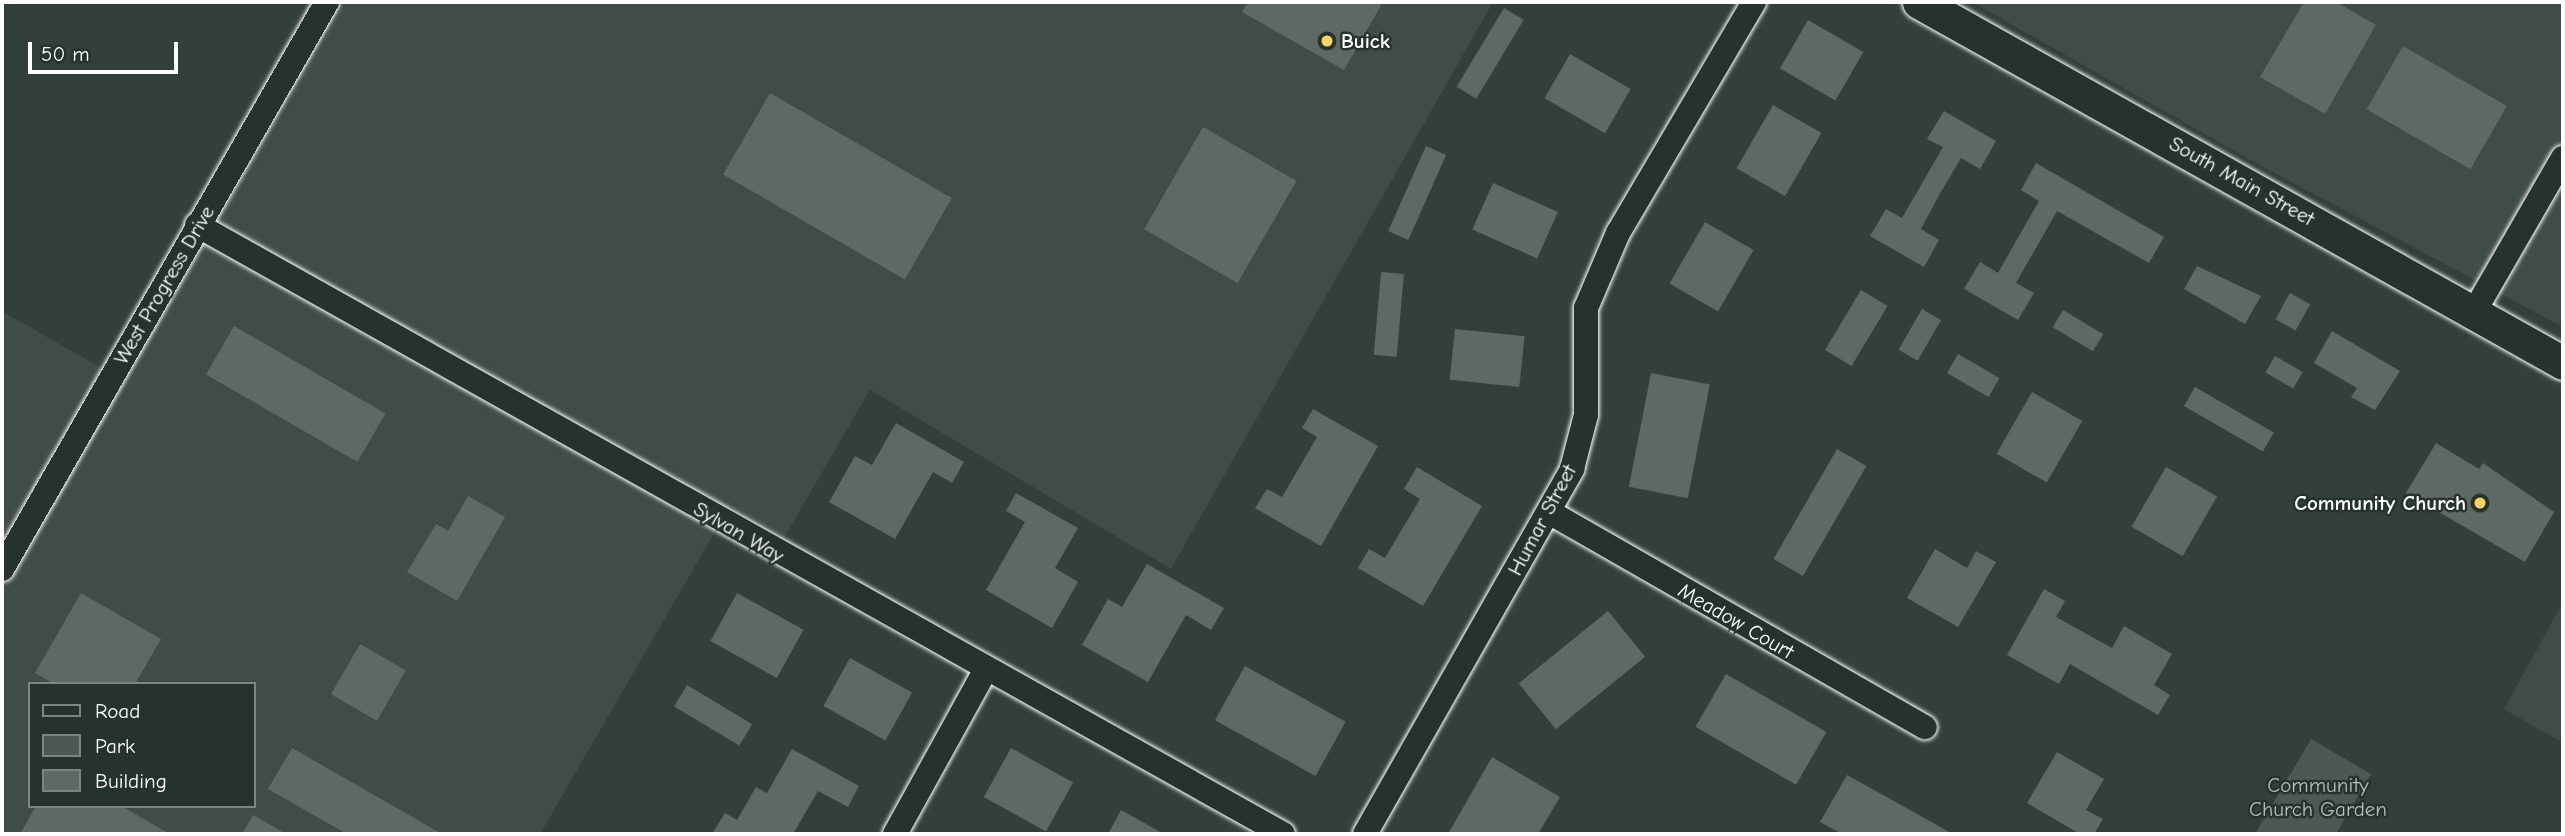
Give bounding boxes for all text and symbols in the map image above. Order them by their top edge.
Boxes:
scale bar [32,28,182,72]
place label: Buick [1341,28,1390,54]
marker: Buick [1319,33,1335,49]
text: 50 m [41,42,90,66]
street label: South Main Street [2165,131,2319,231]
street label: West Progress Drive [108,201,220,369]
street label: Humar Street [1502,460,1582,580]
place label: Community Church [2294,490,2466,516]
marker: Community Church [2472,495,2488,511]
street label: Sylvan Way [689,496,789,568]
street label: Meadow Court [1674,578,1798,664]
legend [28,682,256,808]
text: Road [95,699,140,723]
text: Park [95,734,135,758]
text: Building [95,769,167,793]
park label: Community Church Garden [2249,772,2387,822]

